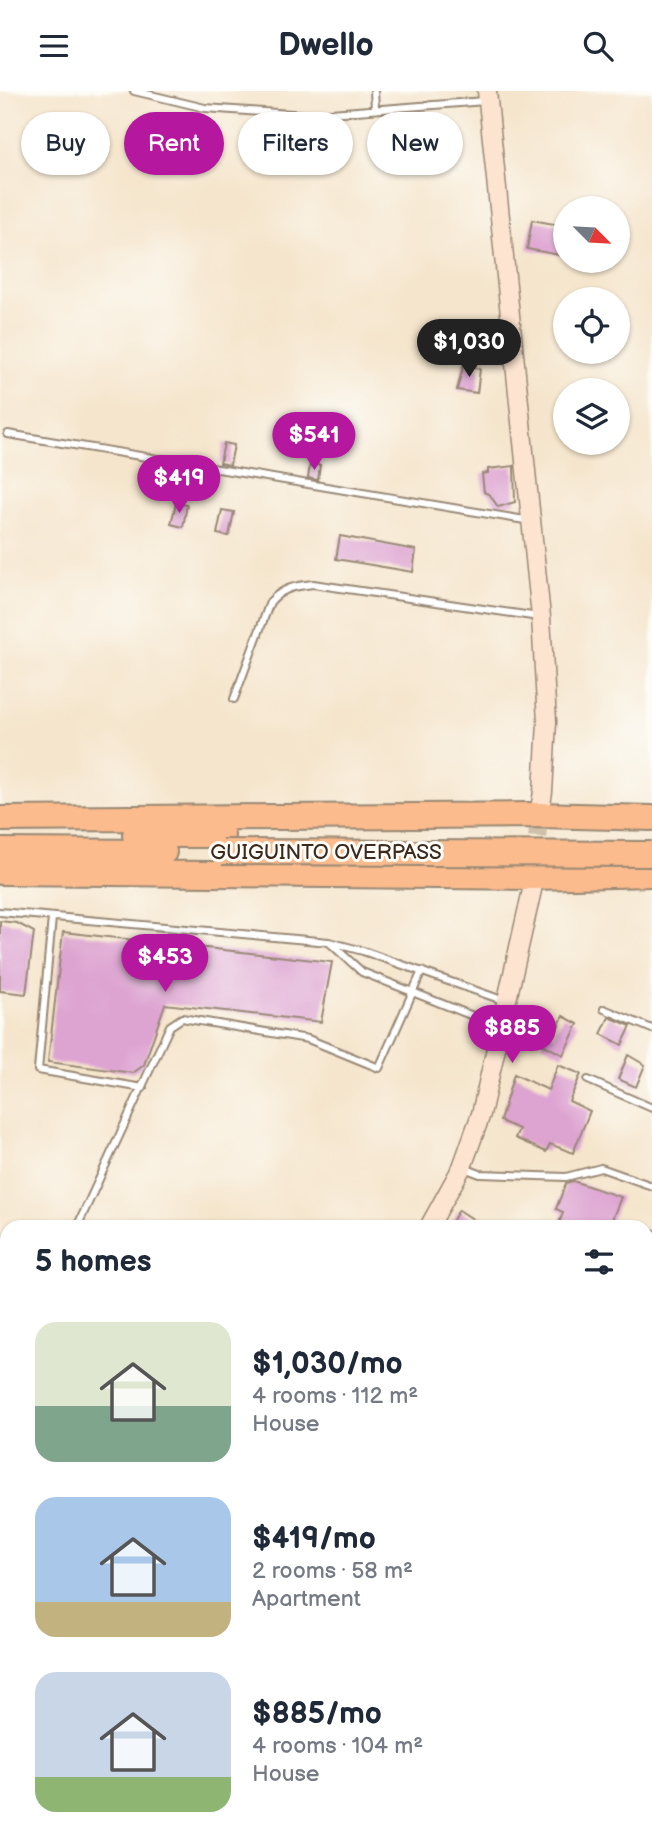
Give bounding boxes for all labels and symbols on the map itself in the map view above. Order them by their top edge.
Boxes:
north arrow [553,196,630,273]
pin: $1,030 [412,320,526,379]
pin: $541 [273,413,355,472]
pin: $419 [138,455,220,515]
street label: GUIGUINTO OVERPASS [210,840,442,865]
pin: $453 [124,935,206,994]
pin: $885 [471,1005,553,1065]

